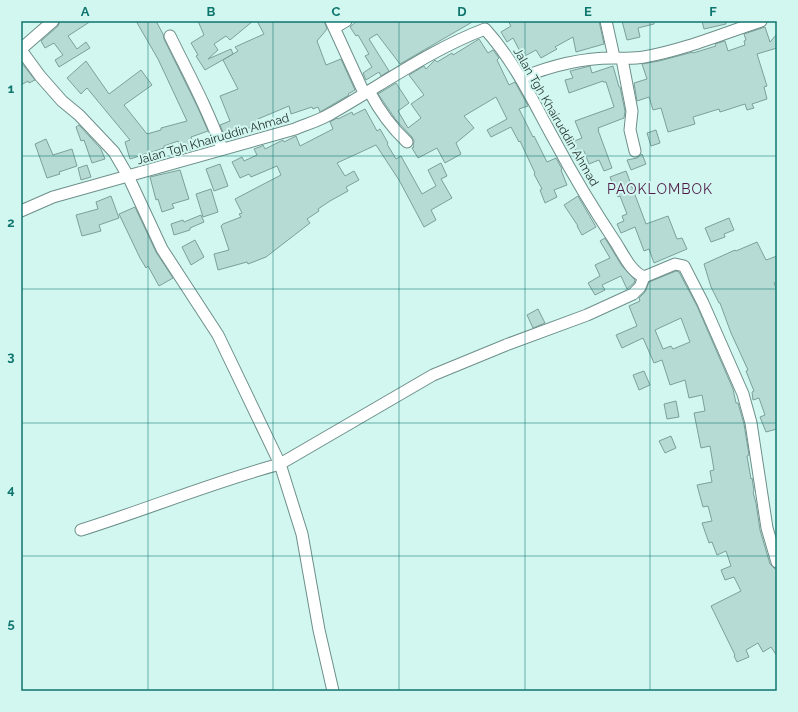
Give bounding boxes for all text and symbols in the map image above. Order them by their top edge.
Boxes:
text: A [81,4,90,19]
text: B [207,4,216,19]
text: C [332,4,341,19]
text: D [457,4,467,19]
text: E [584,4,592,19]
text: F [709,4,717,19]
street label: Jalan Tgh Khairuddin Ahmad [511,45,601,189]
text: 1 [8,81,15,96]
street label: Jalan Tgh Khairuddin Ahmad [135,111,291,167]
district label: PAOKLOMBOK [607,181,713,197]
text: 2 [7,215,15,230]
text: 3 [7,349,15,364]
text: 4 [7,482,15,497]
text: 5 [7,616,15,631]

